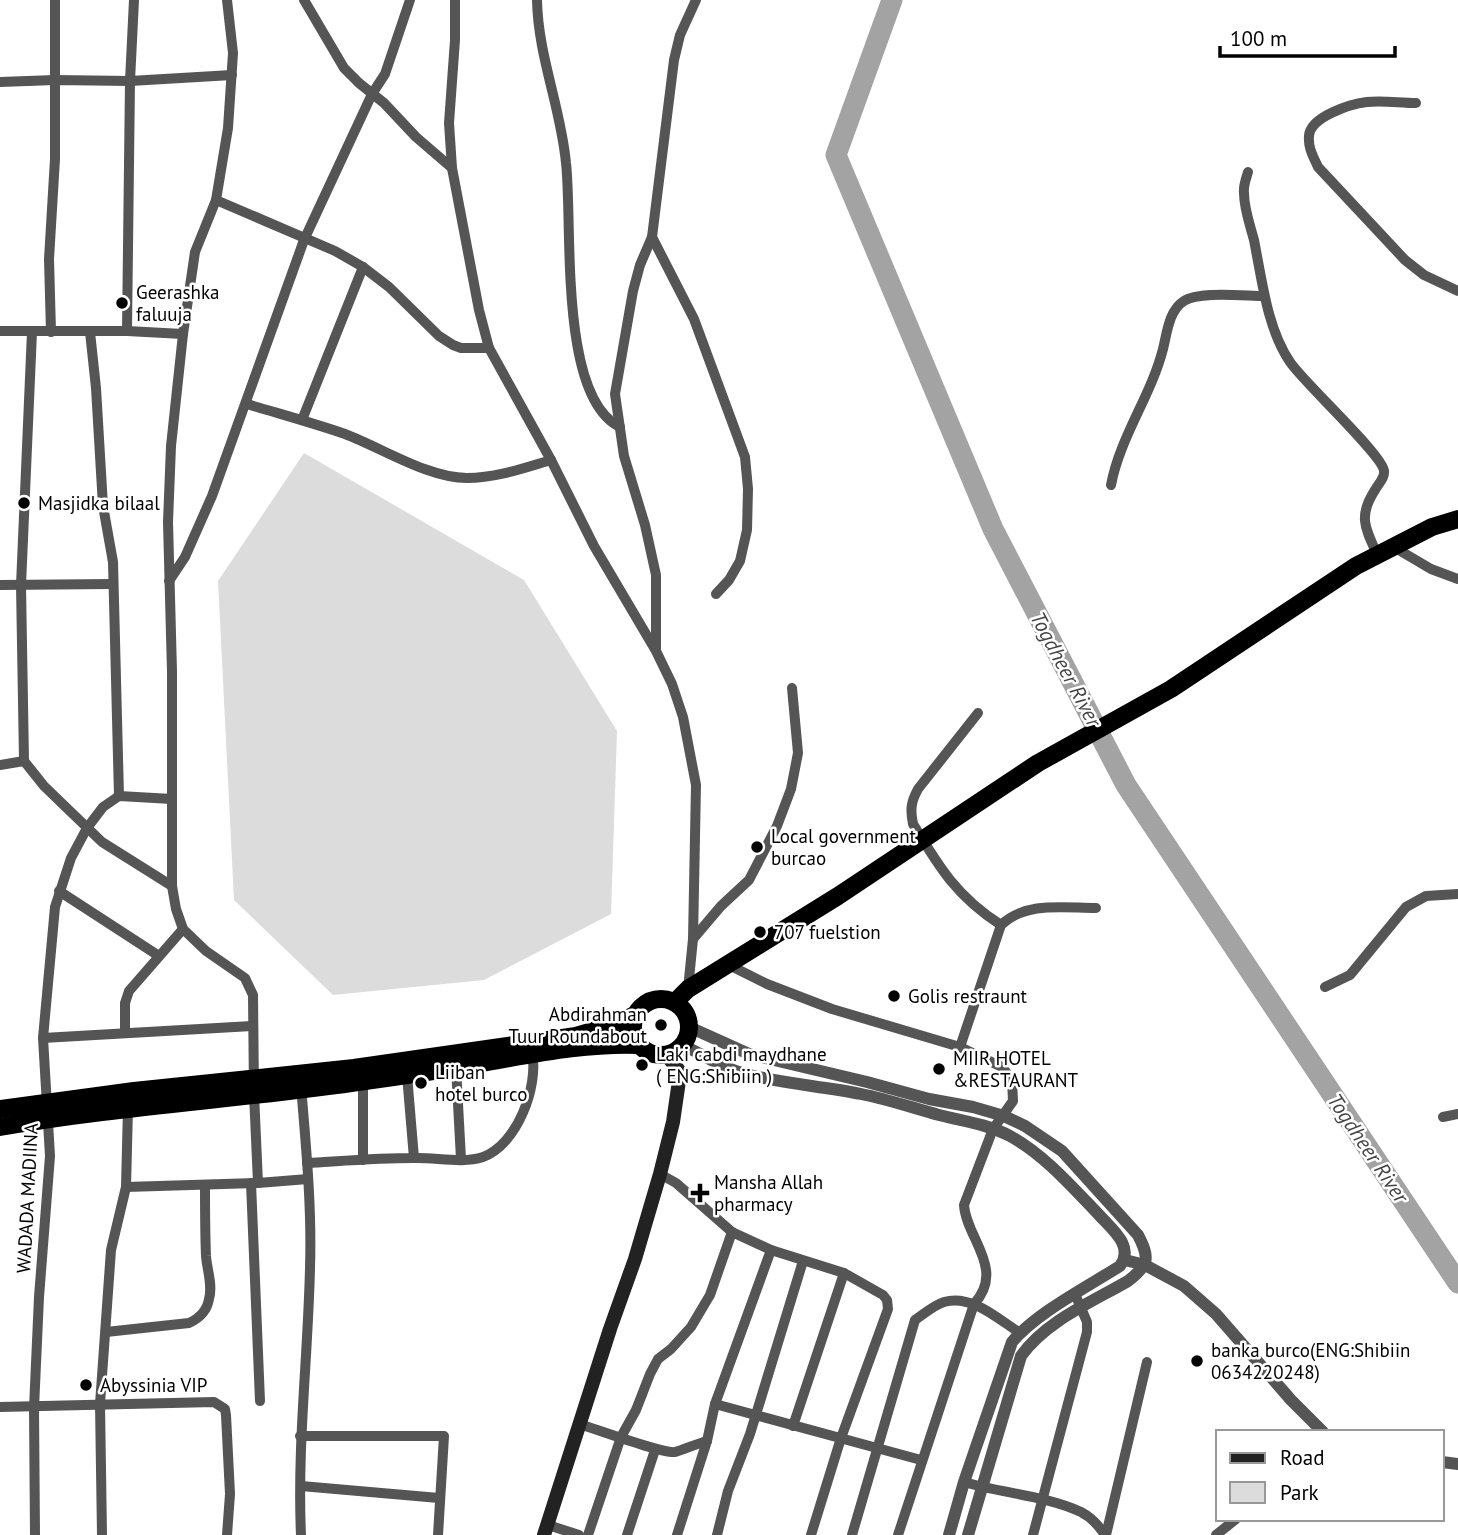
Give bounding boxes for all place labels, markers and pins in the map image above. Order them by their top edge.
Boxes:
place label: Geerashka faluuja [136,280,220,326]
marker: Geerashka faluuja [114,295,130,311]
place label: Masjidka bilaal [38,491,160,515]
marker: Masjidka bilaal [16,495,32,511]
place label: Local government burcao [771,824,917,870]
marker: Local government burcao [749,839,765,855]
place label: 707 fuelstion [774,920,881,944]
marker: 707 fuelstion [752,924,768,940]
place label: Golis restraunt [908,984,1028,1008]
marker: Golis restraunt [886,988,902,1004]
place label: Abdirahman Tuur Roundabout [508,1002,648,1048]
marker: Abdirahman Tuur Roundabout [653,1017,669,1033]
place label: Laki cabdi maydhane ( ENG:Shibiin ) [656,1042,827,1088]
place label: MIIR HOTEL &RESTAURANT [953,1046,1079,1092]
marker: Laki cabdi maydhane ( ENG:Shibiin ) [634,1057,650,1073]
place label: Liiban hotel burco [435,1060,527,1106]
marker: MIIR HOTEL &RESTAURANT [931,1061,947,1077]
marker: Liiban hotel burco [413,1075,429,1091]
place label: Mansha Allah pharmacy [714,1170,823,1216]
marker: Mansha Allah pharmacy [692,1185,708,1201]
place label: banka burco(ENG:Shibiin 0634220248) [1211,1338,1410,1384]
marker: banka burco(ENG:Shibiin 0634220248) [1189,1353,1205,1369]
place label: Abyssinia VIP [100,1373,207,1397]
marker: Abyssinia VIP [78,1377,94,1393]

